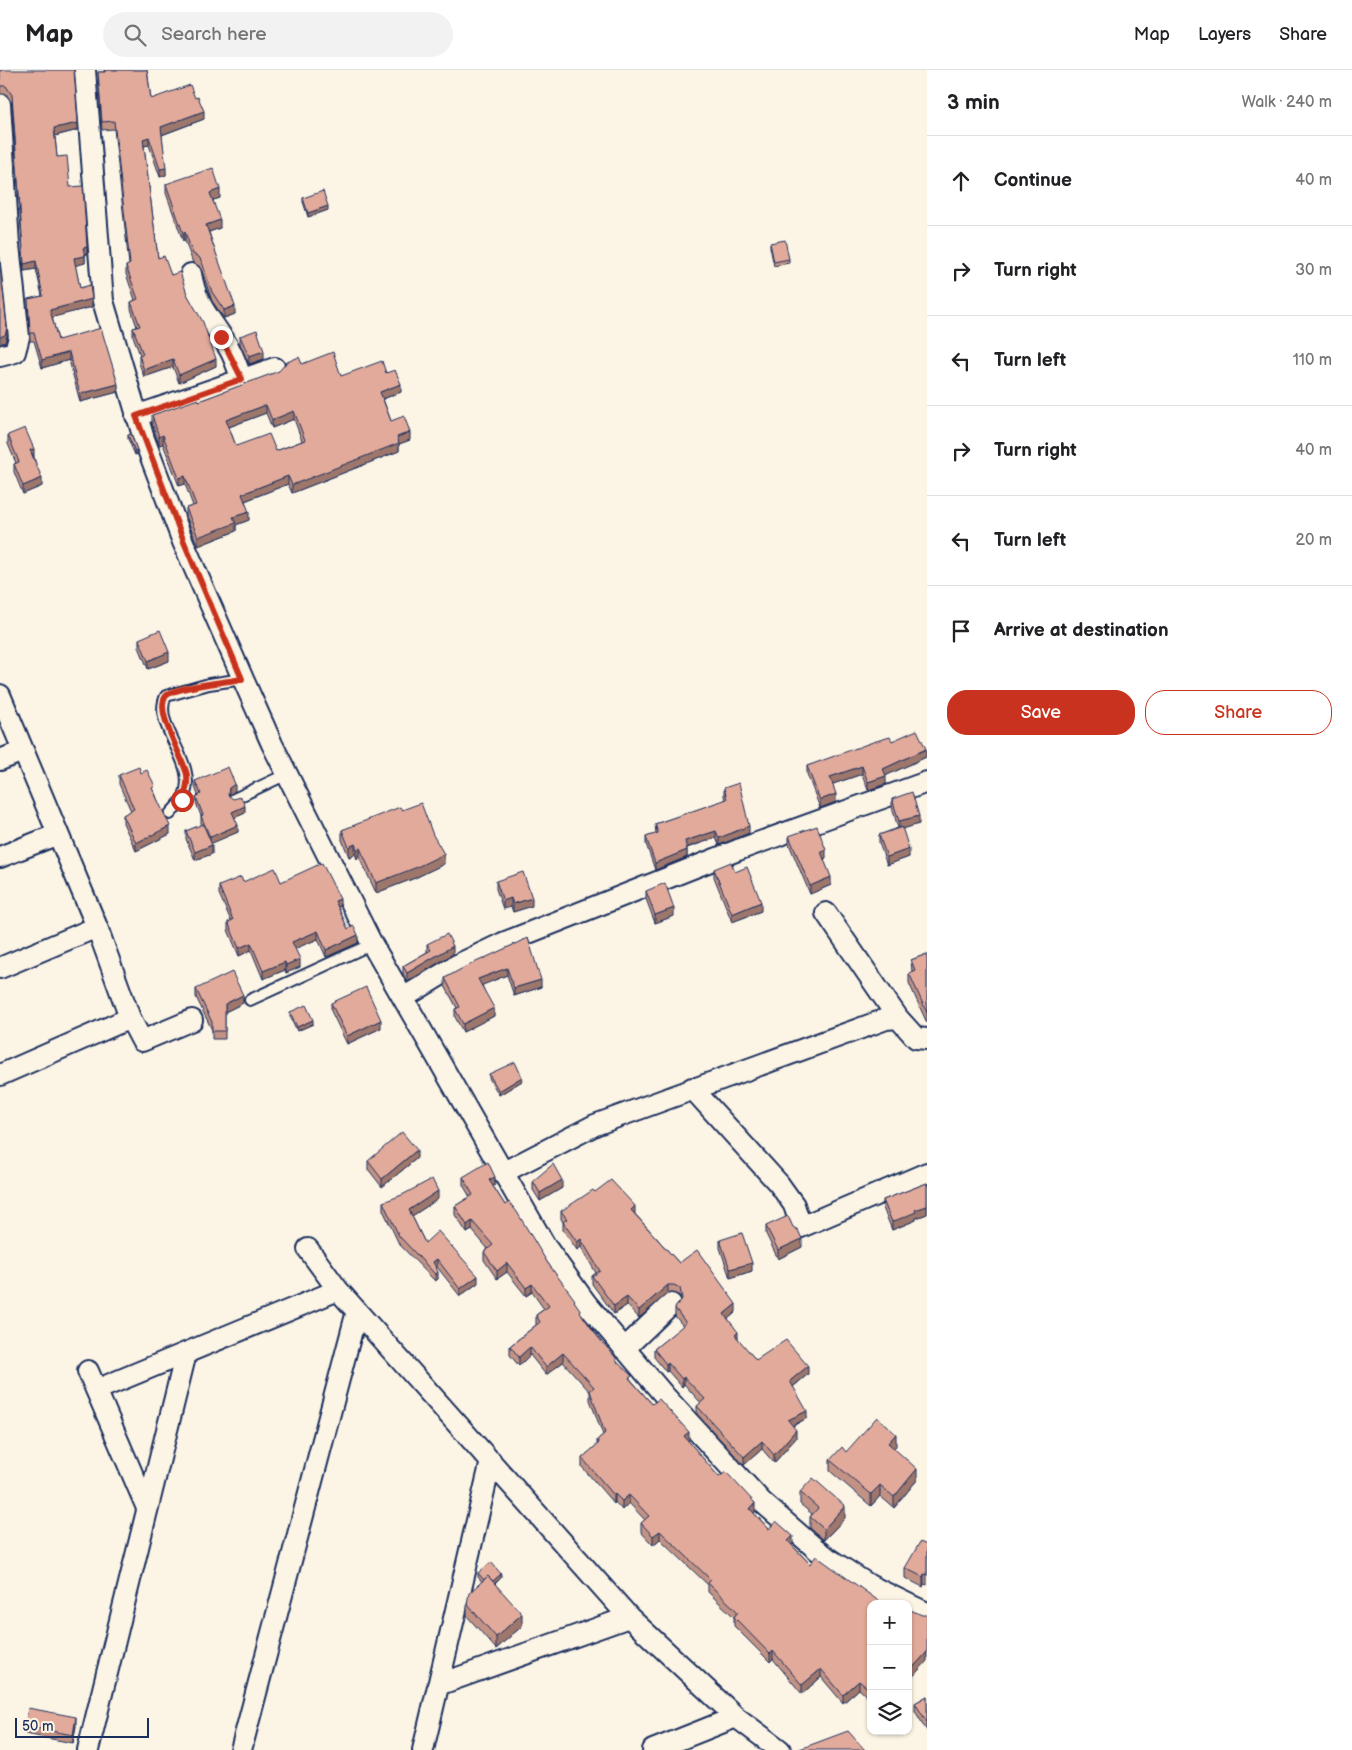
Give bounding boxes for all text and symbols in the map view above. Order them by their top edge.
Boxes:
search box [103,12,453,57]
text: Map [25,20,73,49]
icon: search [121,21,149,49]
text: Search here [161,23,267,46]
text: Map [1134,24,1170,45]
text: Layers [1198,24,1251,45]
text: Share [1279,24,1327,45]
text: 3 min [947,90,1000,115]
text: Walk · 240 m [1242,93,1332,112]
icon: ahead [947,167,975,195]
text: Continue [994,169,1072,192]
text: 40 m [1295,171,1332,190]
icon: right [947,257,975,285]
text: Turn right [994,259,1077,282]
text: 30 m [1295,261,1332,280]
route end [210,326,233,349]
icon: left [947,347,975,375]
text: Turn left [994,349,1066,372]
text: 110 m [1293,351,1332,370]
icon: right [947,437,975,465]
text: Turn right [994,439,1077,462]
text: 40 m [1295,441,1332,460]
icon: left [947,527,975,555]
text: Turn left [994,529,1066,552]
text: 20 m [1296,531,1332,550]
icon: arrive [947,617,975,645]
text: Arrive at destination [994,619,1169,642]
button: Save [947,690,1135,735]
button: Share [1145,690,1332,735]
route start [171,789,194,812]
map controls [867,1600,912,1735]
button: + [867,1600,912,1645]
button: − [867,1645,912,1690]
button: layers [867,1690,912,1735]
scale bar [15,1715,149,1738]
text: 50 m [22,1718,54,1735]

